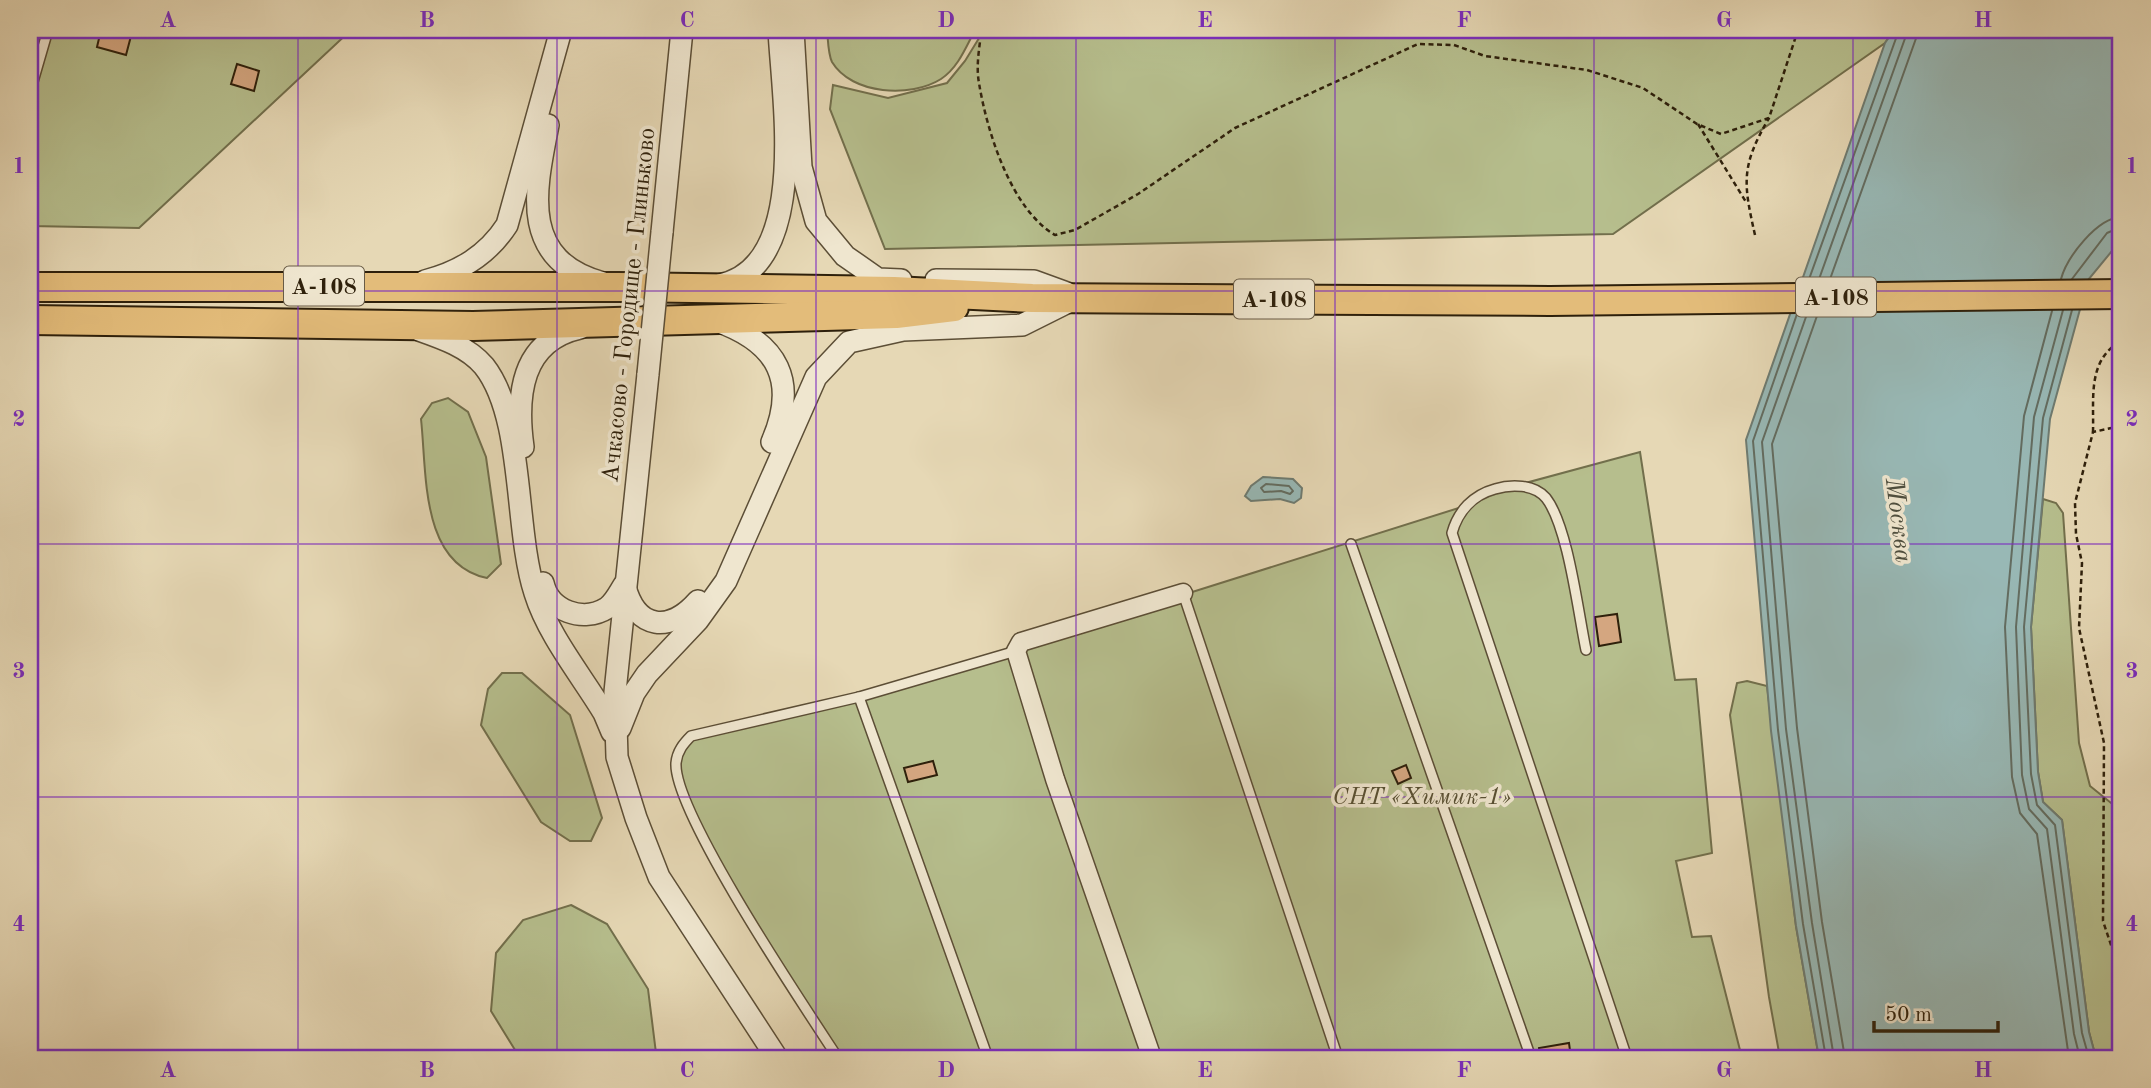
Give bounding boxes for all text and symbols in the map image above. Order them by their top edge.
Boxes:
text: A [159,9,177,32]
text: B [419,9,435,32]
text: C [679,9,695,32]
text: D [937,9,955,32]
text: E [1197,9,1213,32]
text: F [1456,9,1472,32]
text: G [1716,9,1732,32]
text: H [1974,9,1992,32]
street label: Ачкасово - Городище - Глиньково [599,127,661,484]
text: 1 [12,155,26,178]
text: 1 [2125,155,2139,178]
road number: А-108 [284,266,364,306]
road number: А-108 [1796,278,1876,316]
road number: А-108 [1234,280,1314,318]
text: 2 [12,408,26,431]
text: 2 [2125,408,2139,431]
water label: Москва [1880,475,1916,564]
text: 3 [12,660,26,683]
text: 3 [2125,660,2139,683]
park label: СНТ «Химик-1» [1332,786,1512,810]
text: 4 [12,913,26,936]
text: 4 [2125,913,2139,936]
scale bar [1874,990,1999,1034]
text: 50 m [1885,1005,1932,1026]
text: A [159,1059,177,1082]
text: B [419,1059,435,1082]
text: C [679,1059,695,1082]
text: D [937,1059,955,1082]
text: E [1197,1059,1213,1082]
text: F [1456,1059,1472,1082]
text: G [1716,1059,1732,1082]
text: H [1974,1059,1992,1082]

